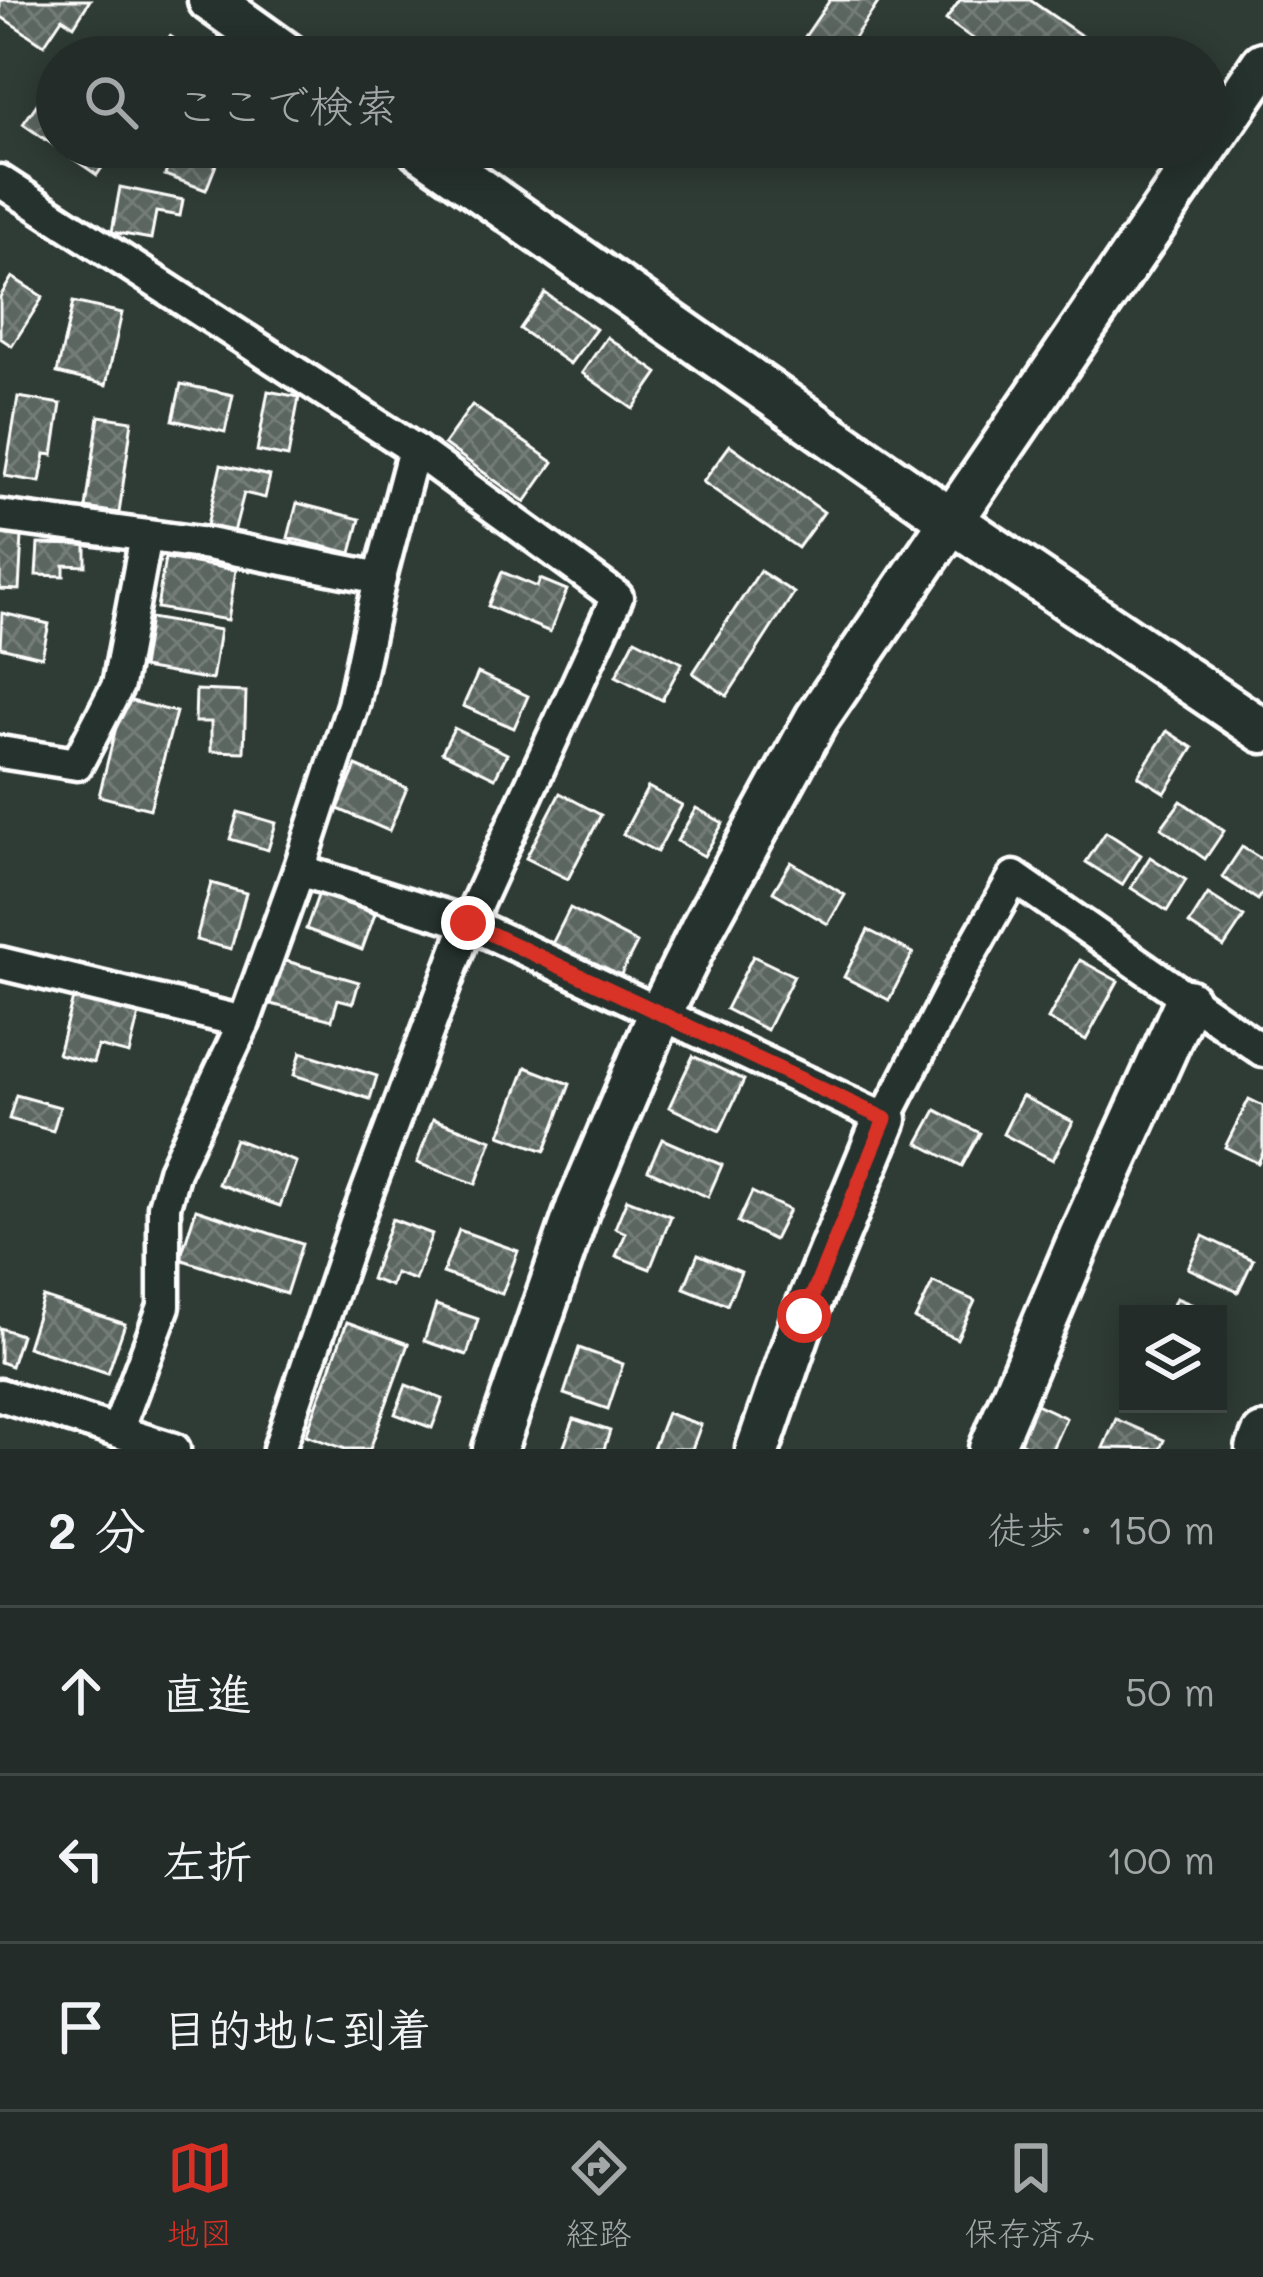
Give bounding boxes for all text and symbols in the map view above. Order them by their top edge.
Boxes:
search box [36,36,1227,168]
icon: search [78,69,144,135]
text: ここで検索 [174,75,399,133]
route end [441,896,495,950]
route start [777,1289,831,1343]
map controls [1119,1305,1227,1413]
button: layers [1119,1305,1227,1413]
text: 2 分 [48,1495,146,1562]
text: 徒歩 · 150 m [987,1503,1215,1554]
icon: ahead [48,1658,114,1724]
text: 直進 [162,1663,252,1721]
text: 50 m [1125,1665,1215,1716]
icon: left [48,1826,114,1892]
text: 左折 [162,1831,252,1889]
text: 100 m [1106,1833,1215,1884]
icon: arrive [48,1994,114,2060]
text: 目的地に到着 [162,1999,432,2057]
tab: 地図 [167,2135,233,2255]
tab: 経路 [566,2135,632,2255]
tab: 保存済み [965,2135,1097,2255]

